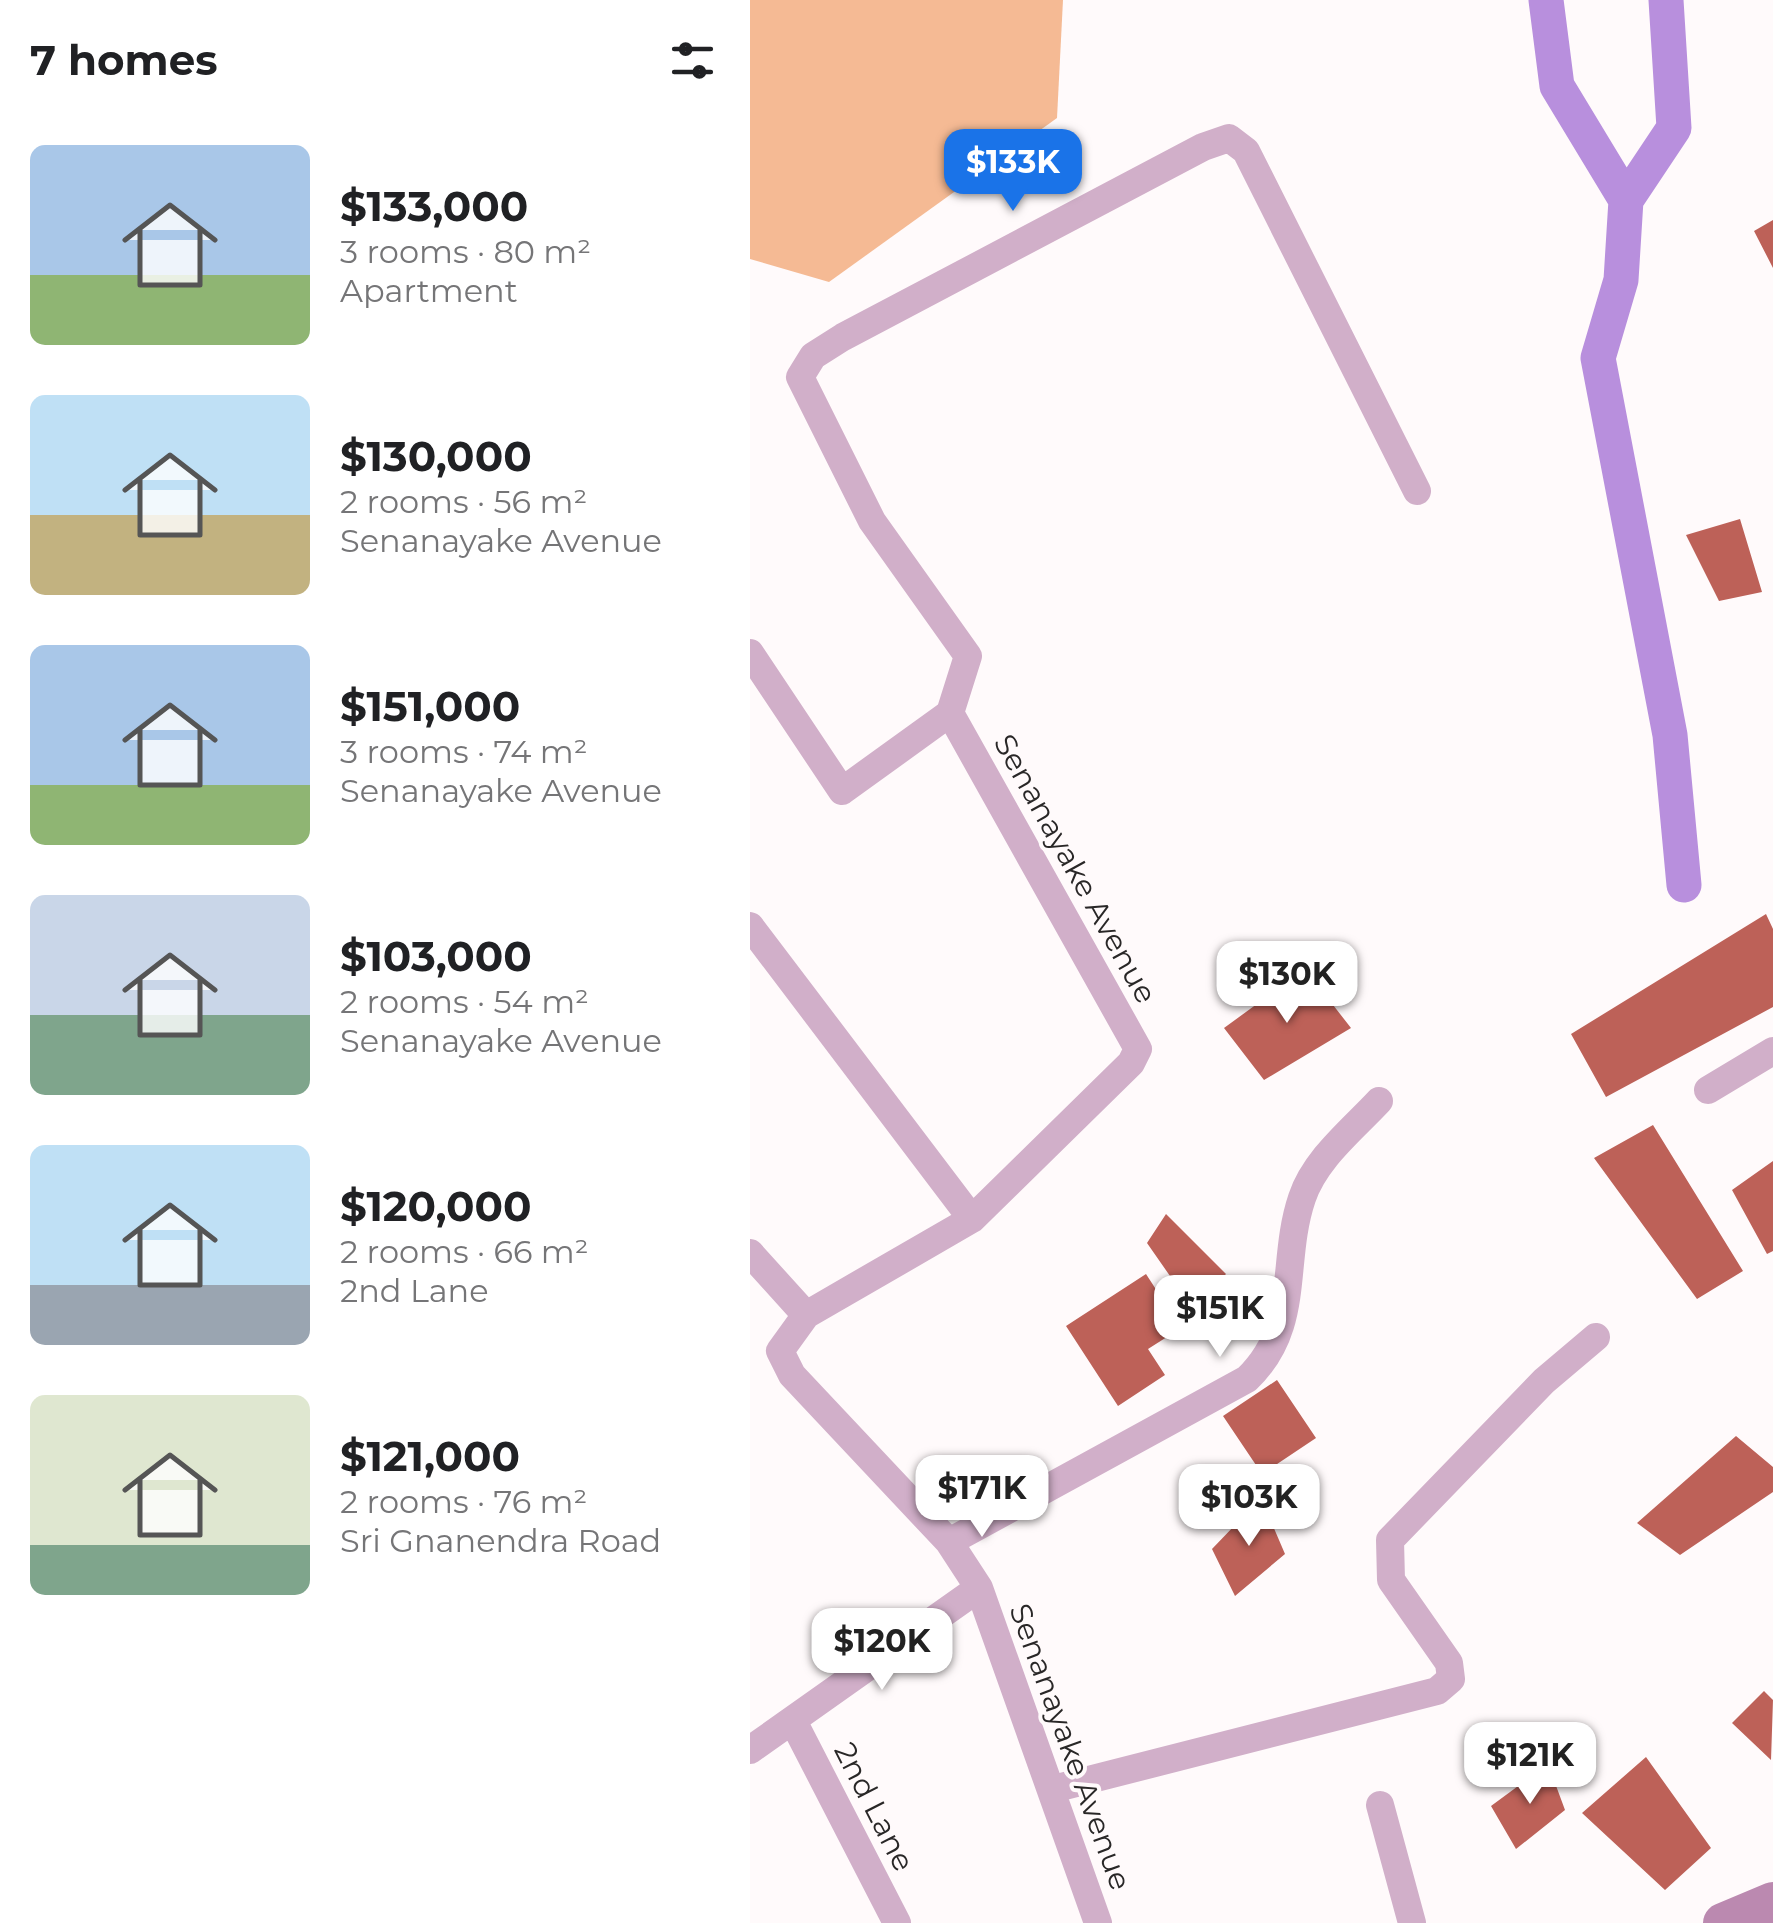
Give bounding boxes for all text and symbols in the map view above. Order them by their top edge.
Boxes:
icon: filters [665,33,720,88]
text: 7 homes [30,34,218,86]
pin: $133K [943,129,1083,214]
text: $133K [966,142,1060,181]
text: $133,000 [340,180,528,232]
icon: home [110,185,230,305]
text: 3 rooms · 80 m² [340,232,591,271]
text: Apartment [340,271,518,310]
text: $130,000 [340,430,532,482]
icon: home [110,435,230,555]
text: 2 rooms · 56 m² [340,482,587,521]
text: Senanayake Avenue [340,521,662,560]
text: $151,000 [340,680,520,732]
icon: home [110,685,230,805]
street label: Senanayake Avenue [986,728,1165,1010]
text: 3 rooms · 74 m² [340,732,587,771]
text: Senanayake Avenue [340,771,662,810]
text: $103,000 [340,930,532,982]
icon: home [110,935,230,1055]
pin: $130K [1217,941,1357,1026]
text: $130K [1239,954,1336,993]
text: 2 rooms · 54 m² [340,982,589,1021]
text: Senanayake Avenue [340,1021,662,1060]
text: $120,000 [340,1180,532,1232]
icon: home [110,1185,230,1305]
text: 2 rooms · 66 m² [340,1232,589,1271]
text: 2nd Lane [340,1271,489,1310]
pin: $151K [1150,1275,1290,1360]
text: $151K [1176,1288,1264,1327]
text: $121,000 [340,1430,520,1482]
icon: home [110,1435,230,1555]
pin: $171K [912,1455,1052,1540]
pin: $103K [1179,1464,1319,1549]
text: $171K [937,1468,1027,1507]
text: $103K [1201,1477,1297,1516]
text: 2 rooms · 76 m² [340,1482,587,1521]
text: Sri Gnanendra Road [340,1521,661,1560]
street label: Senanayake Avenue [1001,1599,1139,1895]
pin: $120K [812,1608,952,1693]
text: $120K [834,1621,930,1660]
pin: $121K [1460,1722,1600,1807]
text: $121K [1486,1735,1574,1774]
street label: 2nd Lane [826,1736,923,1877]

